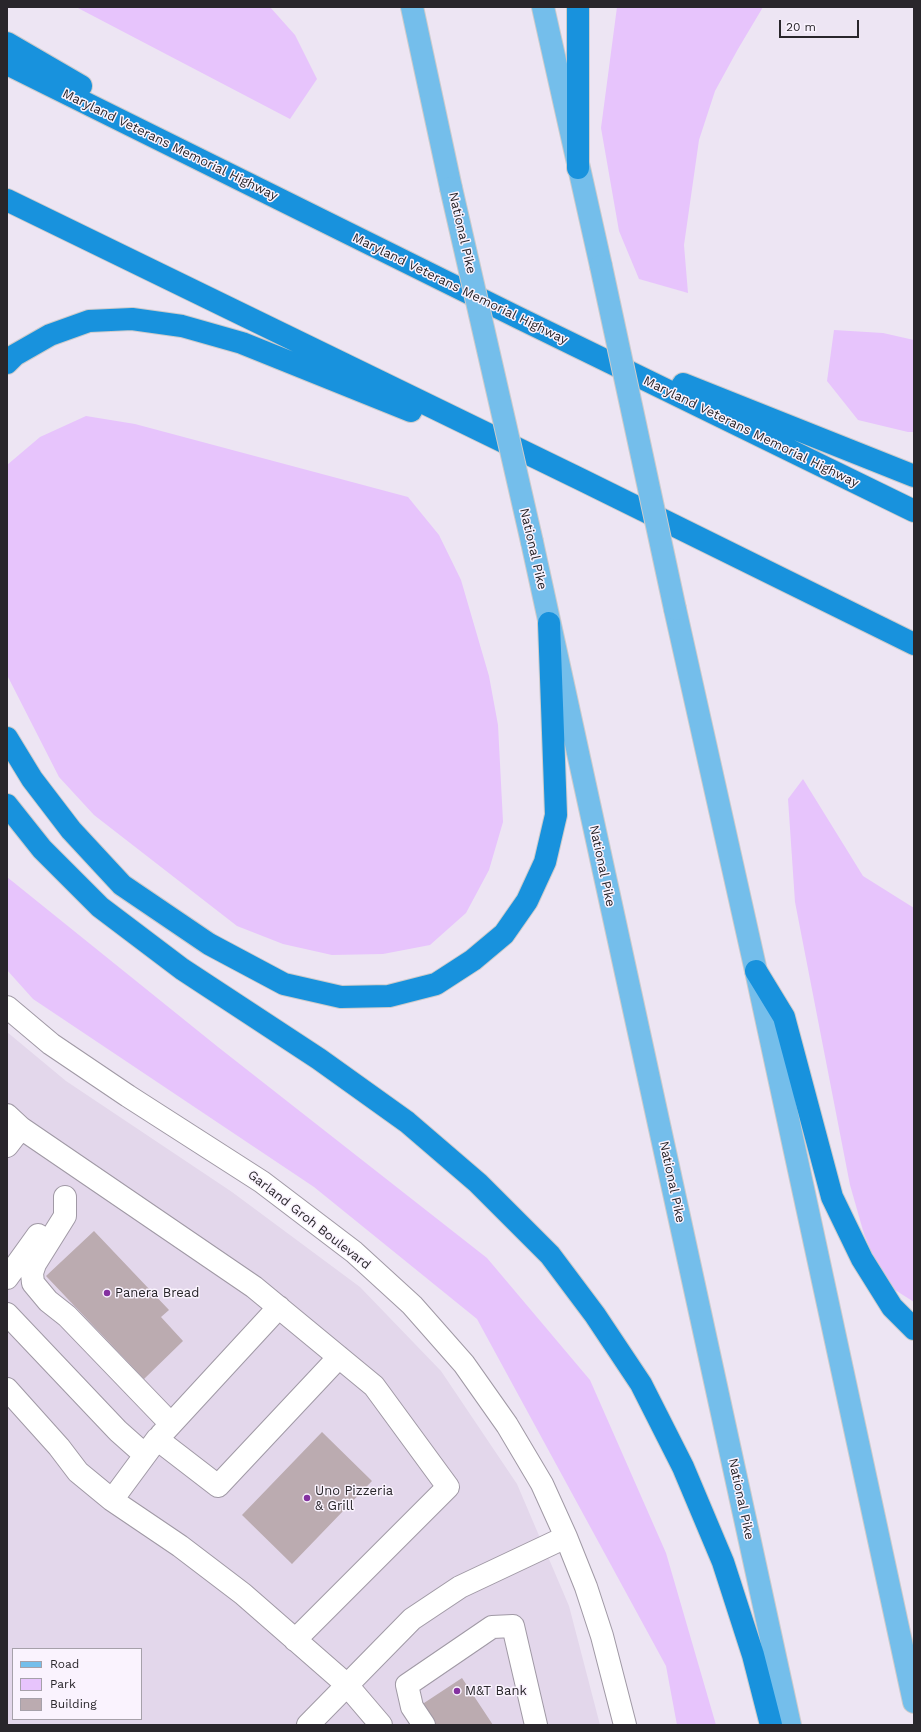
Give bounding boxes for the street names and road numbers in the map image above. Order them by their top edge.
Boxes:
street label: Maryland Veterans Memorial Highway [60,86,280,204]
street label: National Pike [445,191,479,275]
street label: Maryland Veterans Memorial Highway [350,230,570,348]
street label: Maryland Veterans Memorial Highway [641,373,861,491]
street label: National Pike [516,507,550,591]
street label: National Pike [586,824,618,908]
street label: National Pike [656,1140,688,1224]
street label: Garland Groh Boulevard [244,1167,374,1273]
street label: National Pike [725,1457,757,1541]

